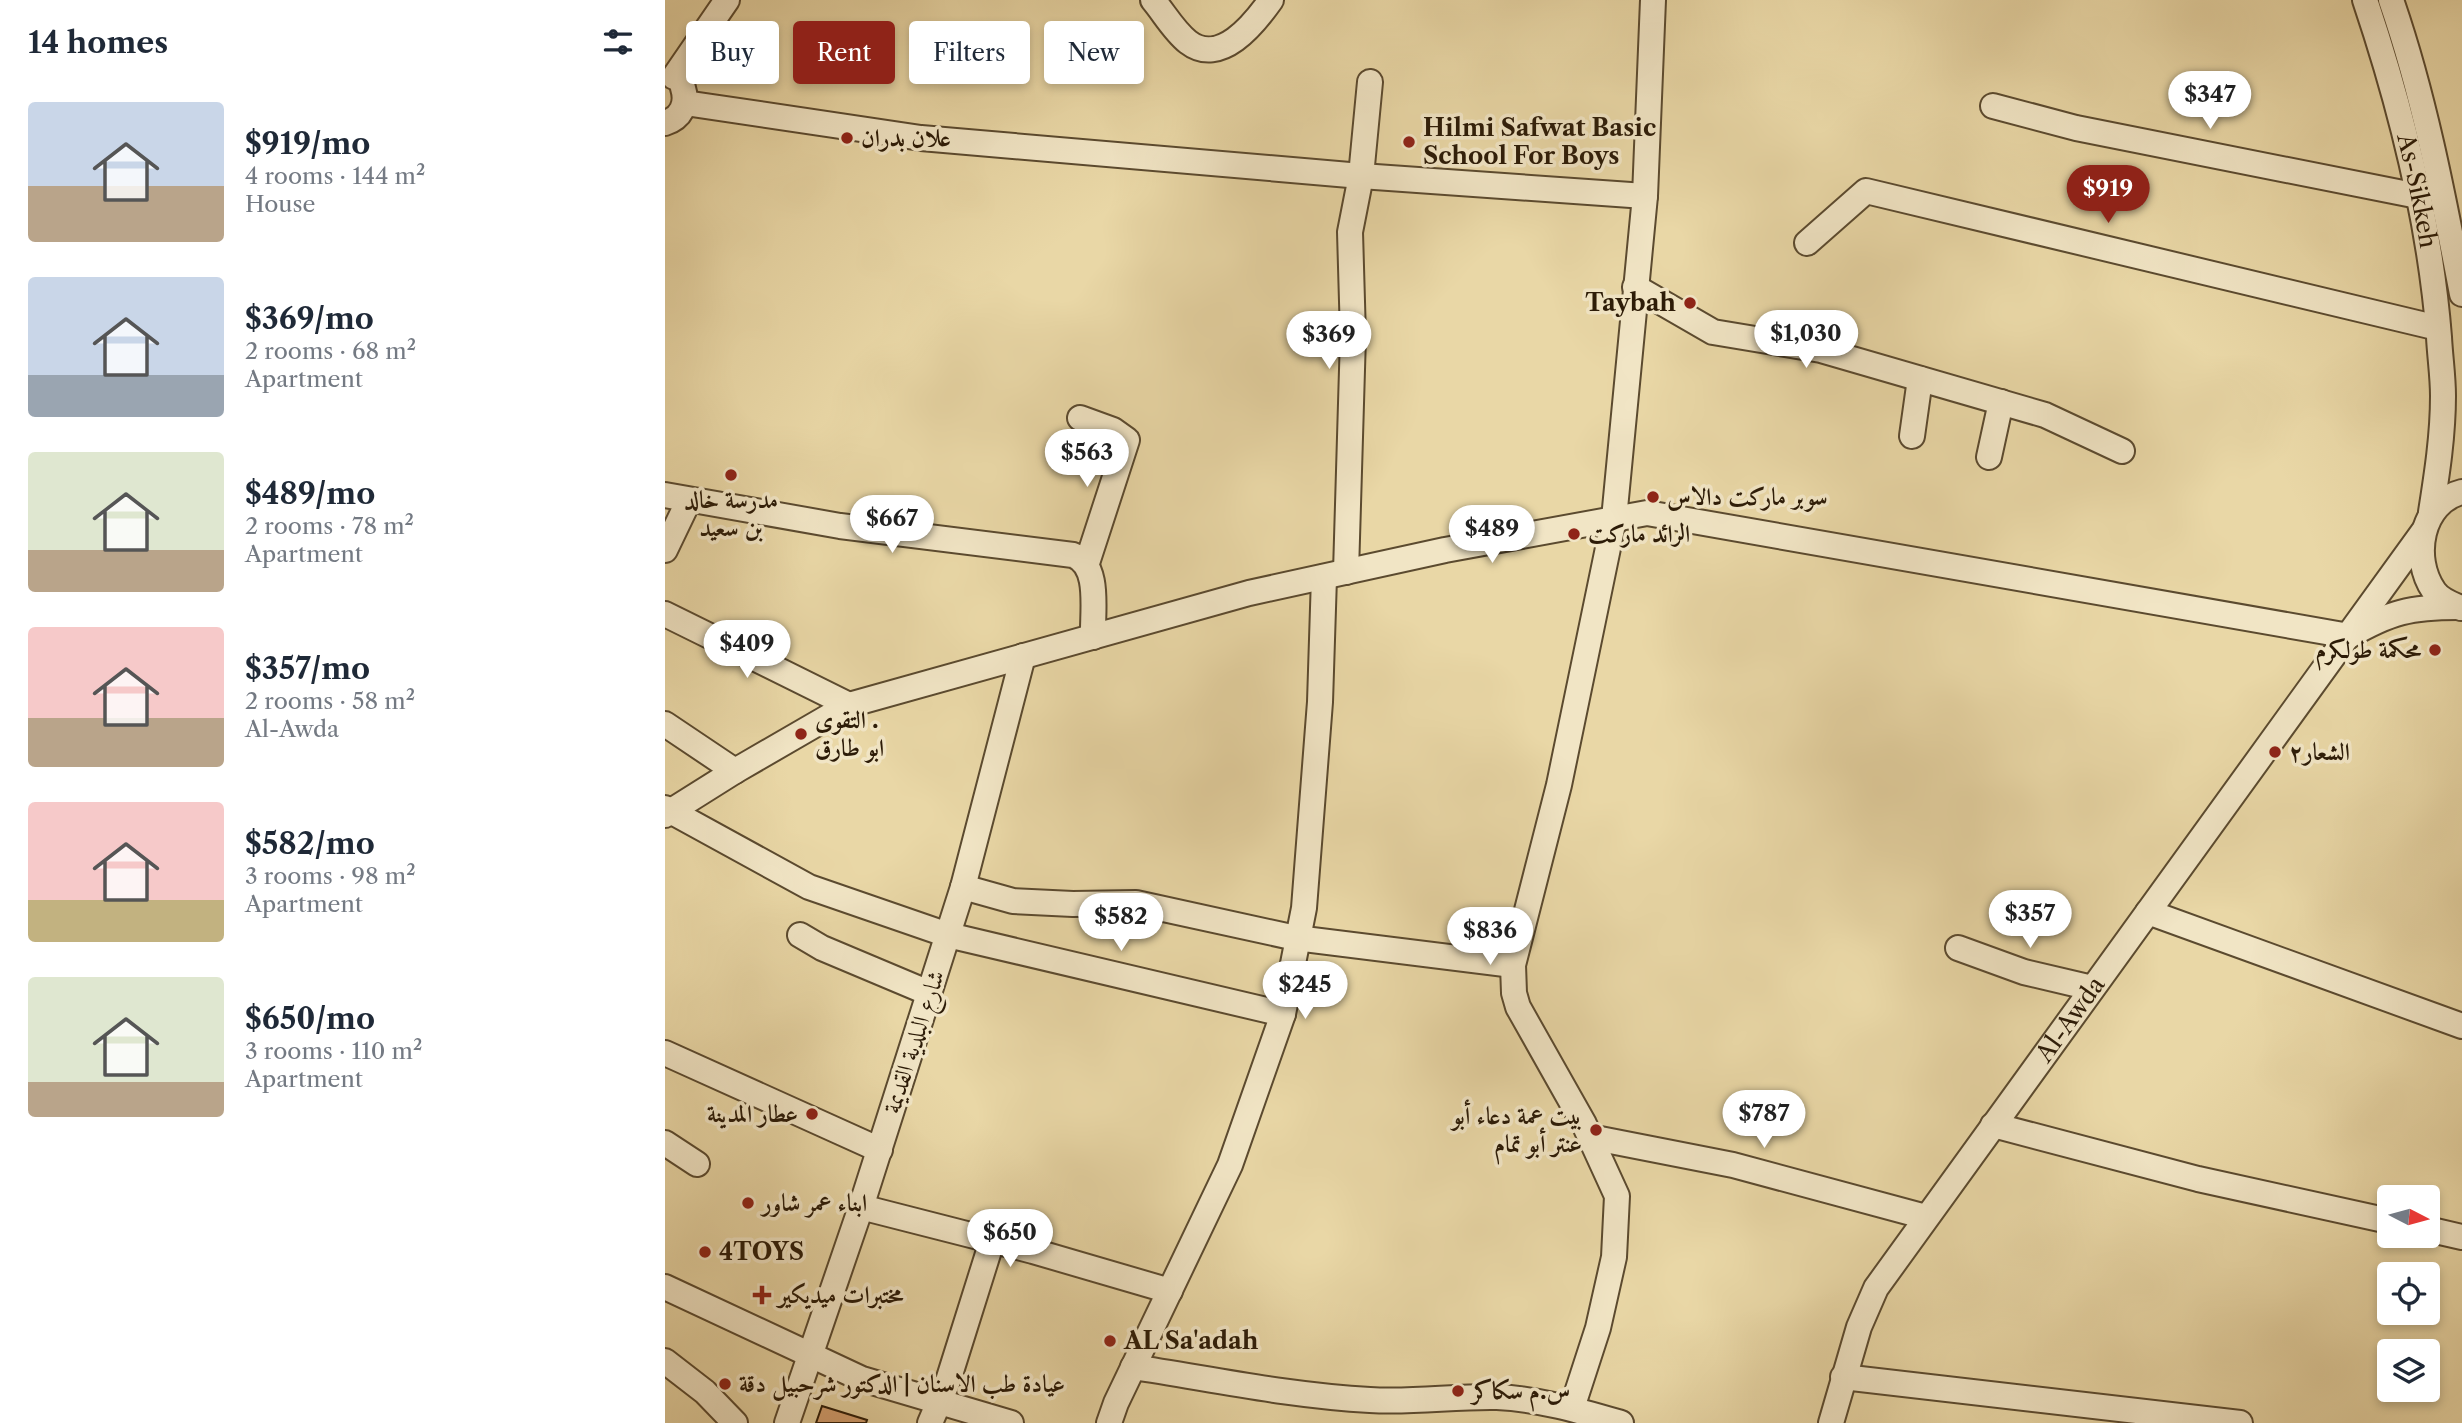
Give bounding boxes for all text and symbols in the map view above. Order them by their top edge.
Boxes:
chip: Buy [686,21,779,84]
chip: Rent [793,21,895,84]
chip: Filters [909,21,1030,84]
chip: New [1044,21,1144,84]
icon: filters [599,23,637,61]
text: 14 homes [28,24,168,61]
pin: $347 [2169,72,2251,131]
text: $347 [2184,80,2236,108]
place label: Hilmi Safwat Basic School For Boys [1423,113,1656,170]
place label: علان بدران [861,123,951,152]
text: $919/mo [245,125,370,162]
icon: home [84,130,168,214]
marker: علان بدران [839,130,855,146]
street label: As-Sikkeh [2391,130,2443,250]
marker: Hilmi Safwat Basic School For Boys [1401,134,1417,150]
text: 4 rooms · 144 m² [245,162,425,190]
pin: $919 [2067,166,2149,225]
text: $919 [2083,174,2133,202]
text: House [245,190,315,218]
place label: Taybah [1585,288,1677,317]
marker: Taybah [1682,295,1698,311]
text: $369/mo [245,300,374,337]
icon: home [84,305,168,389]
pin: $1,030 [1749,310,1863,370]
pin: $369 [1288,312,1370,371]
text: $1,030 [1770,319,1842,347]
text: $369 [1302,320,1356,348]
text: 2 rooms · 68 m² [245,337,416,365]
text: Apartment [245,365,363,393]
pin: $563 [1046,430,1128,489]
text: $563 [1061,438,1113,466]
marker: مدرسة خالد بن سعيد [723,467,739,483]
text: $489/mo [245,475,375,512]
icon: home [84,480,168,564]
place label: سوبر ماركت دالاس [1667,482,1828,512]
place label: مدرسة خالد بن سعيد [684,485,778,542]
marker: سوبر ماركت دالاس [1645,489,1661,505]
pin: $667 [851,496,933,555]
text: $667 [866,504,918,532]
pin: $489 [1451,505,1533,565]
text: 2 rooms · 78 m² [245,512,414,540]
text: $489 [1465,514,1519,542]
place label: الرائد ماركت [1588,519,1690,548]
marker: الرائد ماركت [1566,526,1582,542]
text: Apartment [245,540,363,568]
pin: $409 [706,620,788,680]
text: $409 [720,629,774,657]
place label: محكمة طولكرم [2315,635,2421,671]
marker: محكمة طولكرم [2427,642,2443,658]
text: $357/mo [245,650,370,687]
icon: home [84,655,168,739]
text: 2 rooms · 58 m² [245,687,415,715]
place label: التقوى . ابو طارق [815,705,884,763]
text: Al-Awda [245,715,339,743]
marker: التقوى . ابو طارق [793,726,809,742]
place label: الشعار٢ [2289,737,2350,766]
marker: الشعار٢ [2267,744,2283,760]
text: $582/mo [245,825,375,862]
icon: home [84,830,168,914]
text: 3 rooms · 98 m² [245,862,416,890]
text: Apartment [245,890,363,918]
pin: $357 [1989,890,2071,950]
pin: $582 [1080,894,1162,953]
text: $357 [2005,899,2055,927]
text: $582 [1094,902,1148,930]
pin: $836 [1449,908,1531,967]
text: $836 [1463,916,1517,944]
pin: $245 [1264,962,1346,1021]
street label: شارع البلدية القديمة [877,967,956,1119]
text: $245 [1279,970,1331,998]
street label: Al-Awda [2029,971,2111,1068]
text: $650/mo [245,1000,375,1037]
icon: home [84,1005,168,1089]
text: 3 rooms · 110 m² [245,1037,422,1065]
text: Apartment [245,1065,363,1093]
pin: $787 [1723,1090,1805,1150]
place label: عطار المدينة [707,1099,798,1129]
place label: بيت عمة دعاء أبو عنتر أبو تمام [1449,1099,1582,1165]
text: $787 [1738,1099,1790,1127]
marker: عطار المدينة [804,1106,820,1122]
marker: بيت عمة دعاء أبو عنتر أبو تمام [1588,1122,1604,1138]
north arrow [2377,1185,2439,1248]
map controls [2377,1185,2440,1402]
place label: ابناء عمر شاور [759,1188,867,1218]
marker: ابناء عمر شاور [740,1195,756,1211]
pin: $650 [969,1210,1051,1269]
text: $650 [983,1218,1037,1246]
place label: 4TOYS [719,1237,804,1266]
marker: 4TOYS [697,1244,713,1260]
button: locate [2377,1262,2440,1325]
place label: مختبرات ميديكير [775,1280,904,1310]
marker: مختبرات ميديكير [752,1285,772,1305]
place label: AL Sa'adah [1123,1326,1259,1355]
marker: AL Sa'adah [1102,1333,1118,1349]
button: layers [2377,1339,2440,1402]
place label: عيادة طب الاسنان | الدكتور شرحبيل دقة [739,1369,1065,1401]
marker: عيادة طب الاسنان | الدكتور شرحبيل دقة [717,1376,733,1392]
place label: س.م سكاكر [1469,1376,1570,1412]
marker: س.م سكاكر [1450,1383,1466,1399]

